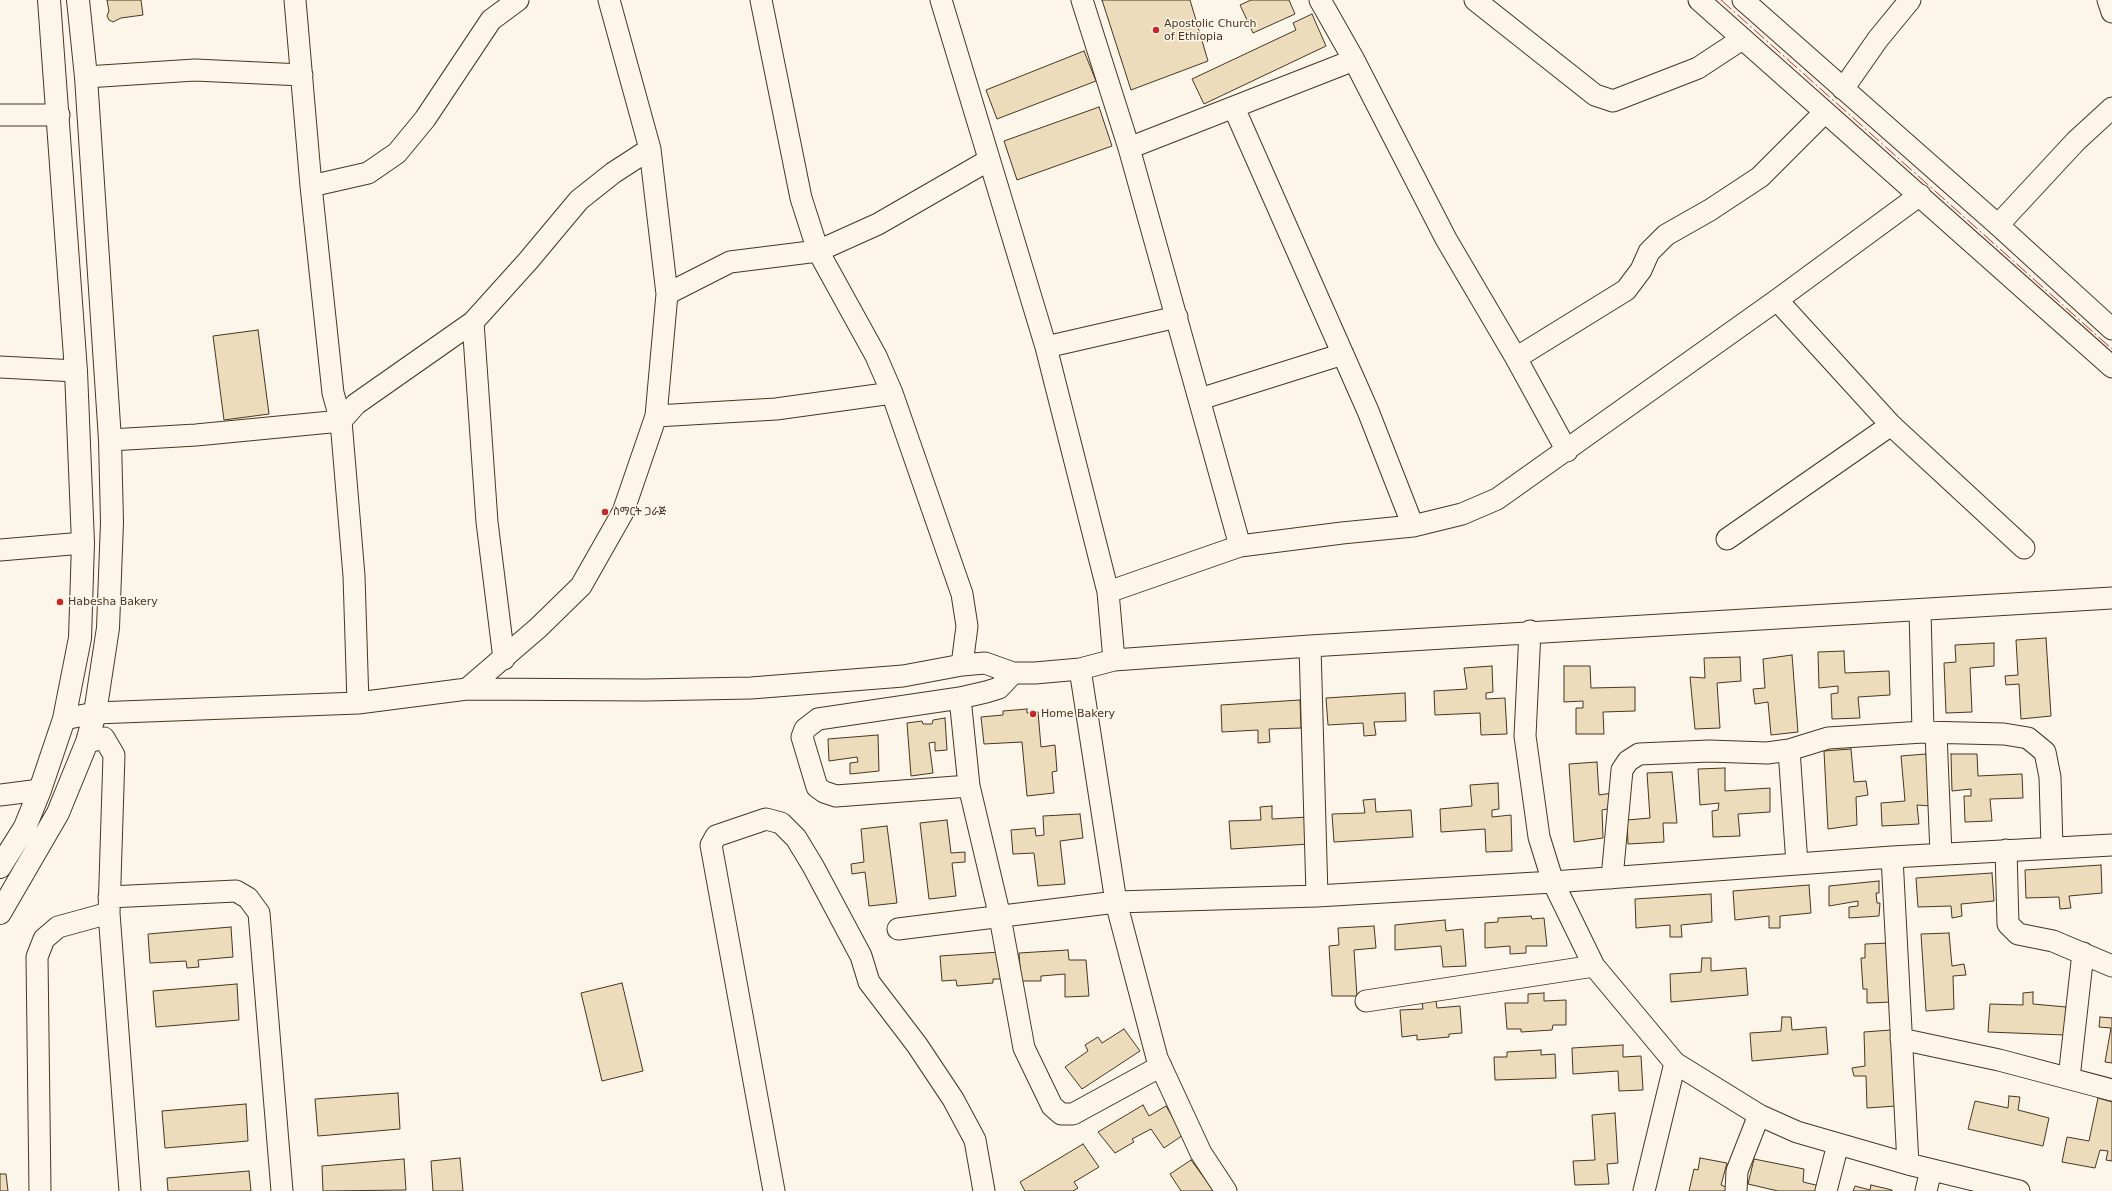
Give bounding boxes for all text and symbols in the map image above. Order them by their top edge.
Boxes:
place label: Apostolic Church of Ethiopia [1164,17,1257,43]
marker: Apostolic Church of Ethiopia [1151,25,1161,35]
place label: ስማርት ጋራጅ [613,505,666,519]
marker: ስማርት ጋራጅ [600,507,610,517]
place label: Habesha Bakery [68,595,158,609]
marker: Habesha Bakery [55,597,65,607]
place label: Home Bakery [1041,707,1115,721]
marker: Home Bakery [1028,709,1038,719]

